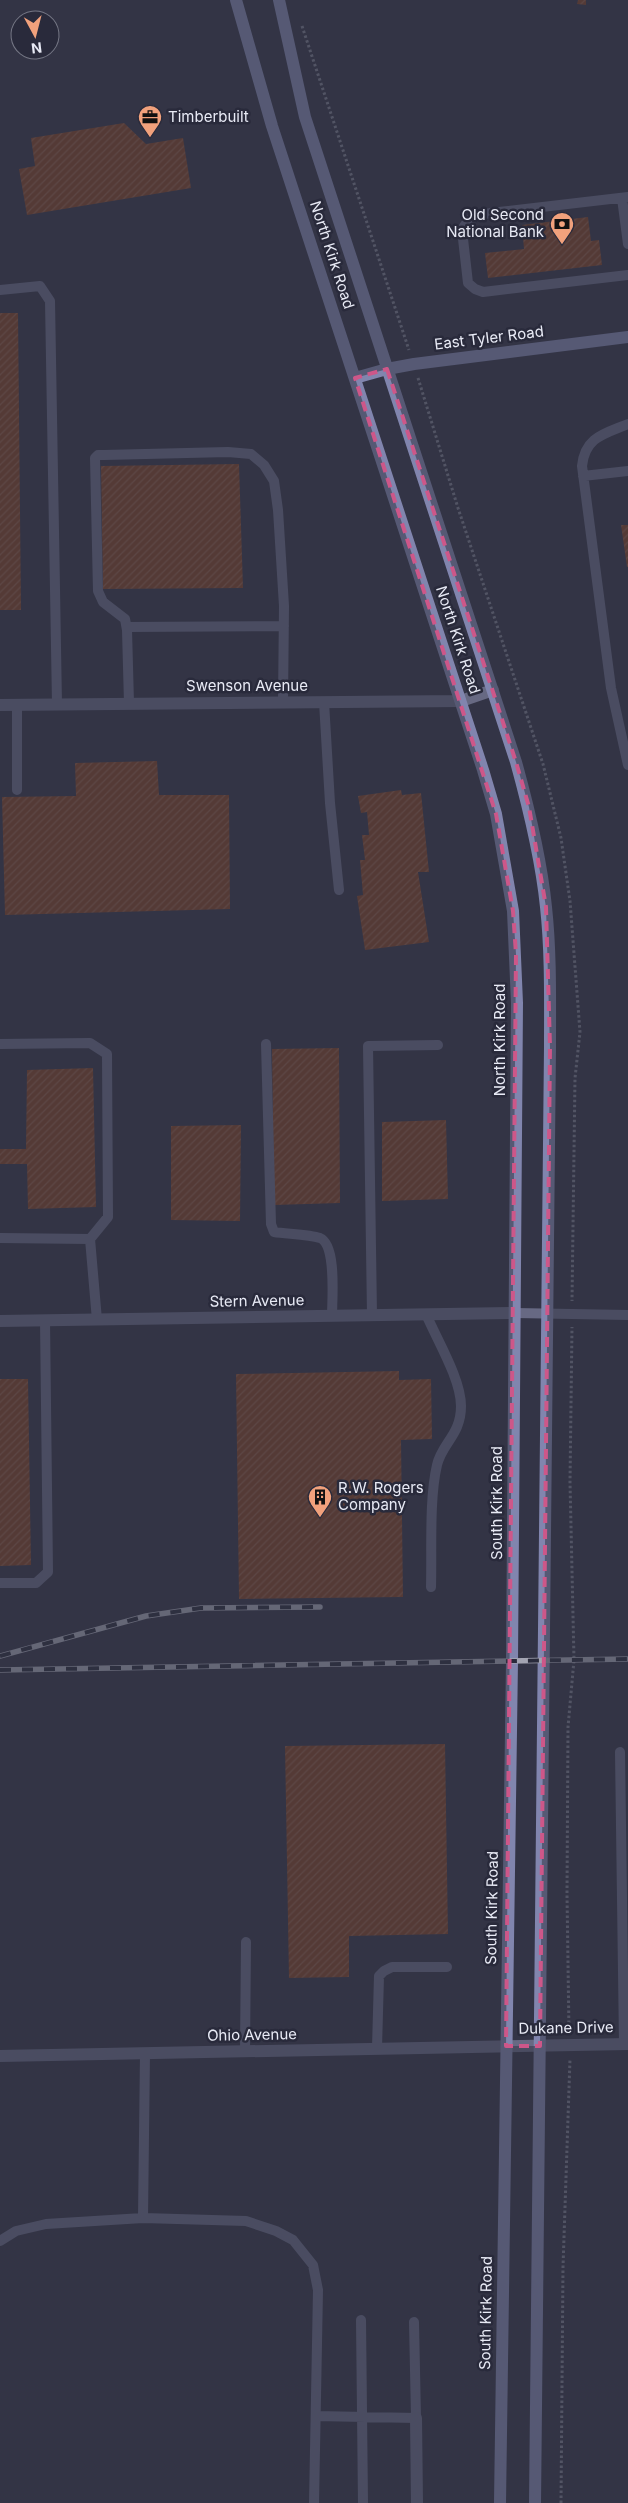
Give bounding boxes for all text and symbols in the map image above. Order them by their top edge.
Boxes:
north arrow [10,10,60,60]
text: N [30,39,43,57]
office icon: Timberbuilt [137,104,163,138]
place label: Timberbuilt [168,107,249,126]
street label: North Kirk Road [306,198,359,311]
place label: Old Second National Bank [446,205,545,241]
bank icon: Old Second National Bank [549,211,575,245]
street label: East Tyler Road [433,321,545,354]
street label: North Kirk Road [432,583,485,696]
street label: Swenson Avenue [186,676,308,695]
street label: North Kirk Road [490,984,509,1096]
street label: Stern Avenue [209,1290,305,1311]
street label: South Kirk Road [487,1446,506,1560]
place label: R.W. Rogers Company [338,1478,424,1514]
building icon: R.W. Rogers Company [307,1484,333,1518]
street label: South Kirk Road [481,1851,502,1965]
street label: Dukane Drive [518,2017,614,2038]
street label: Ohio Avenue [207,2024,297,2045]
street label: South Kirk Road [475,2256,496,2370]

